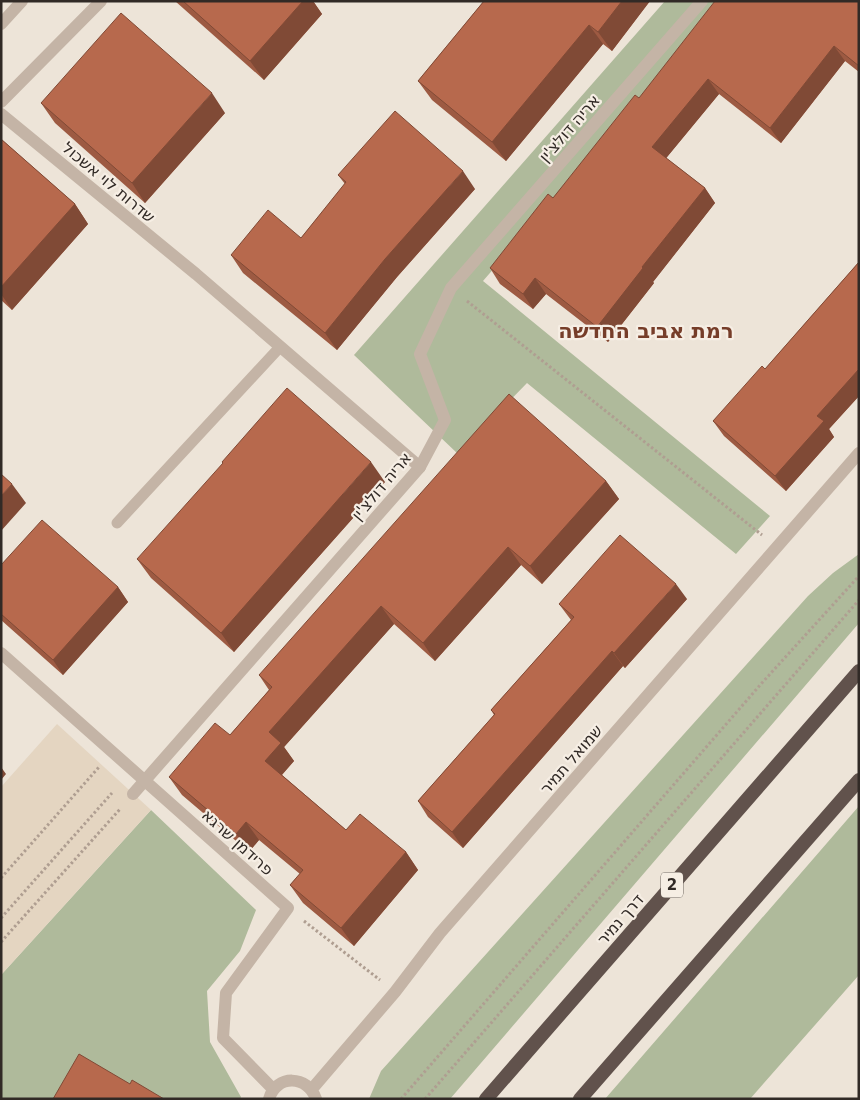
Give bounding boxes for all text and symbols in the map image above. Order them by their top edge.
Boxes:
street label: אריה דולצ'ין [535,91,604,166]
street label: שדרות לוי אשכול [58,138,159,227]
district label: רמת אביב החדשה [558,319,734,343]
street label: אריה דולצ'ין [347,448,415,524]
street label: שמואל תמיר [536,721,607,798]
street label: פרידמן שרגא [198,805,277,879]
road number: 2 [661,872,683,898]
street label: דרך נמיר [593,890,648,949]

